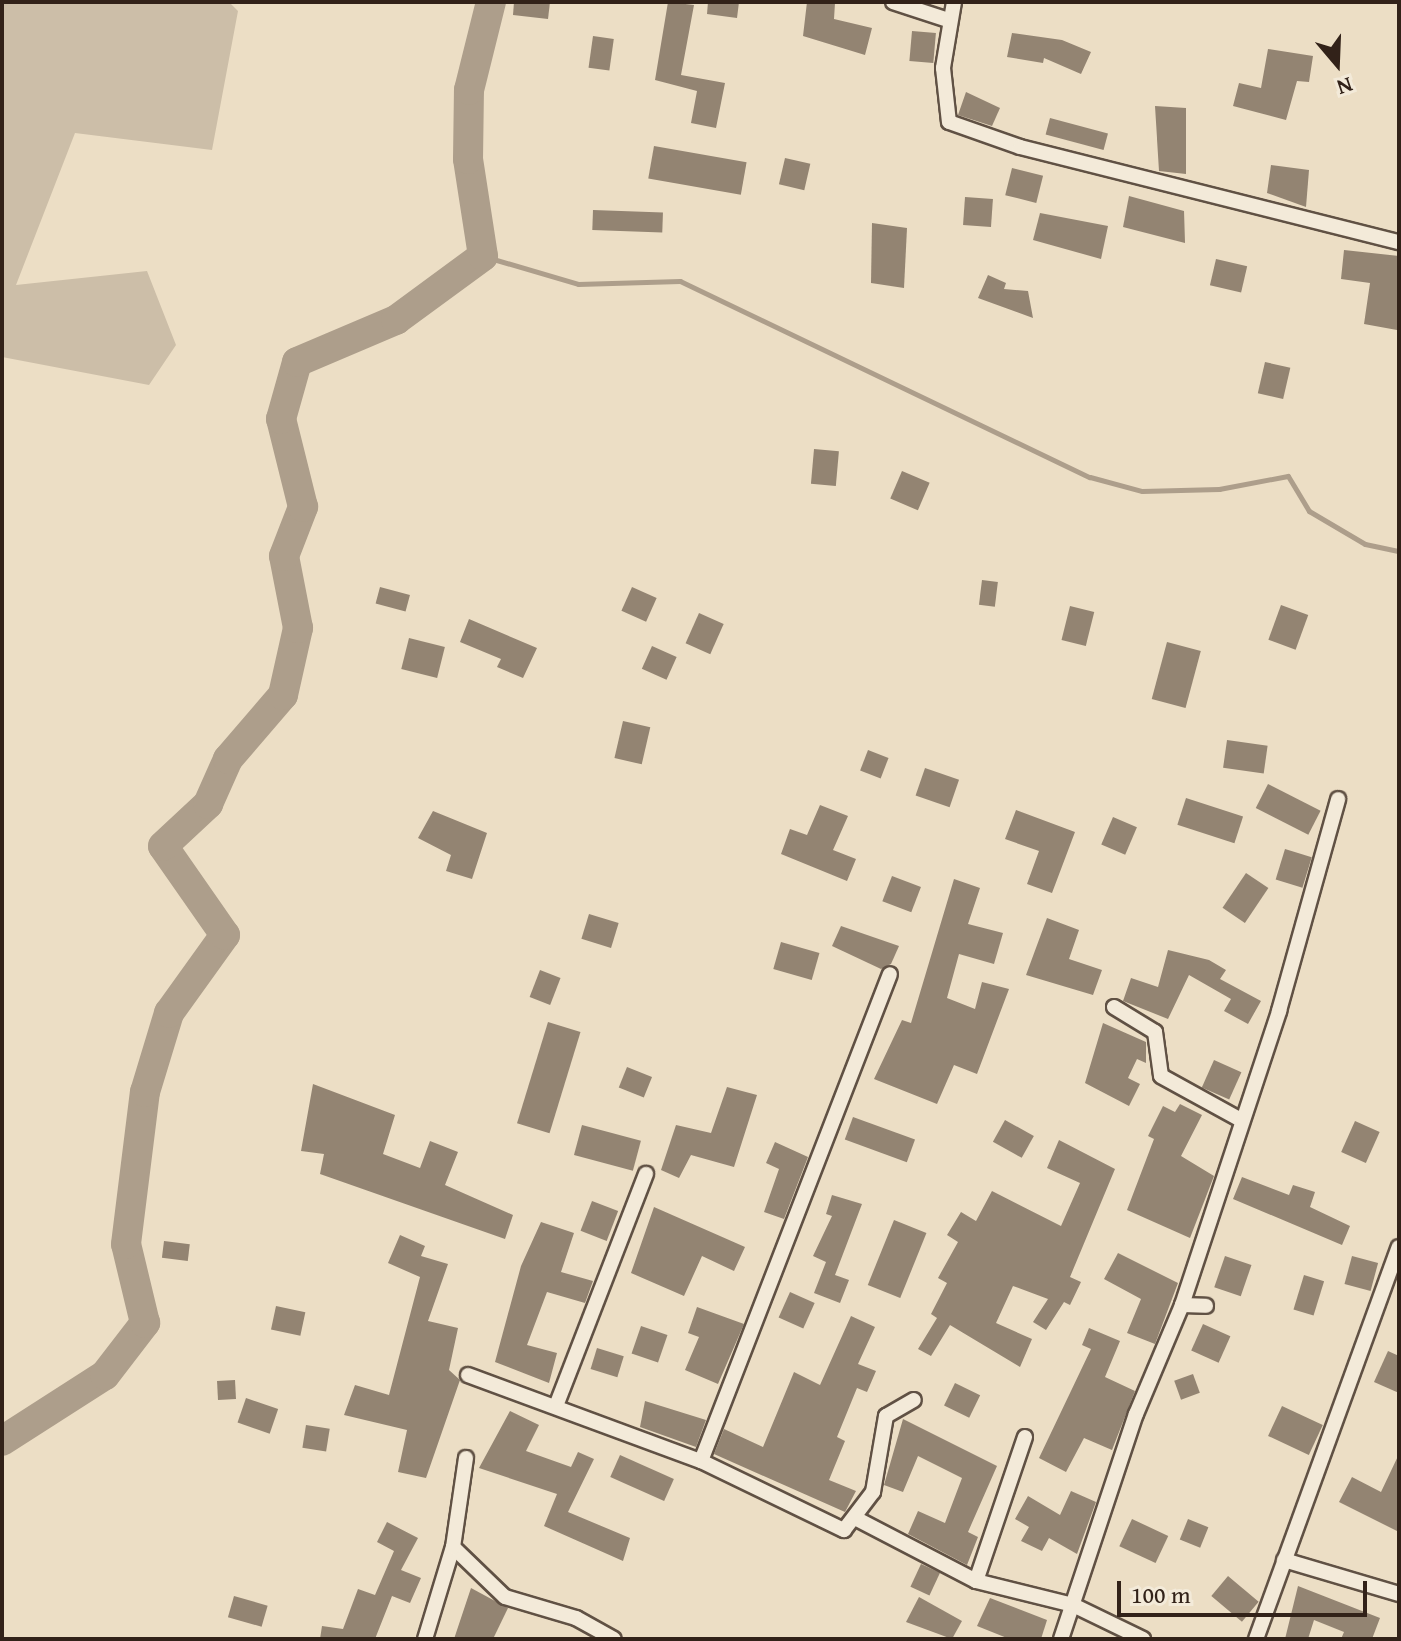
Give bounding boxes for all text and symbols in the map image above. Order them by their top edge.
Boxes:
north arrow [1297,24,1377,104]
text: N [1333,69,1357,104]
scale bar [1121,1565,1371,1615]
text: 100 m [1131,1577,1191,1612]

